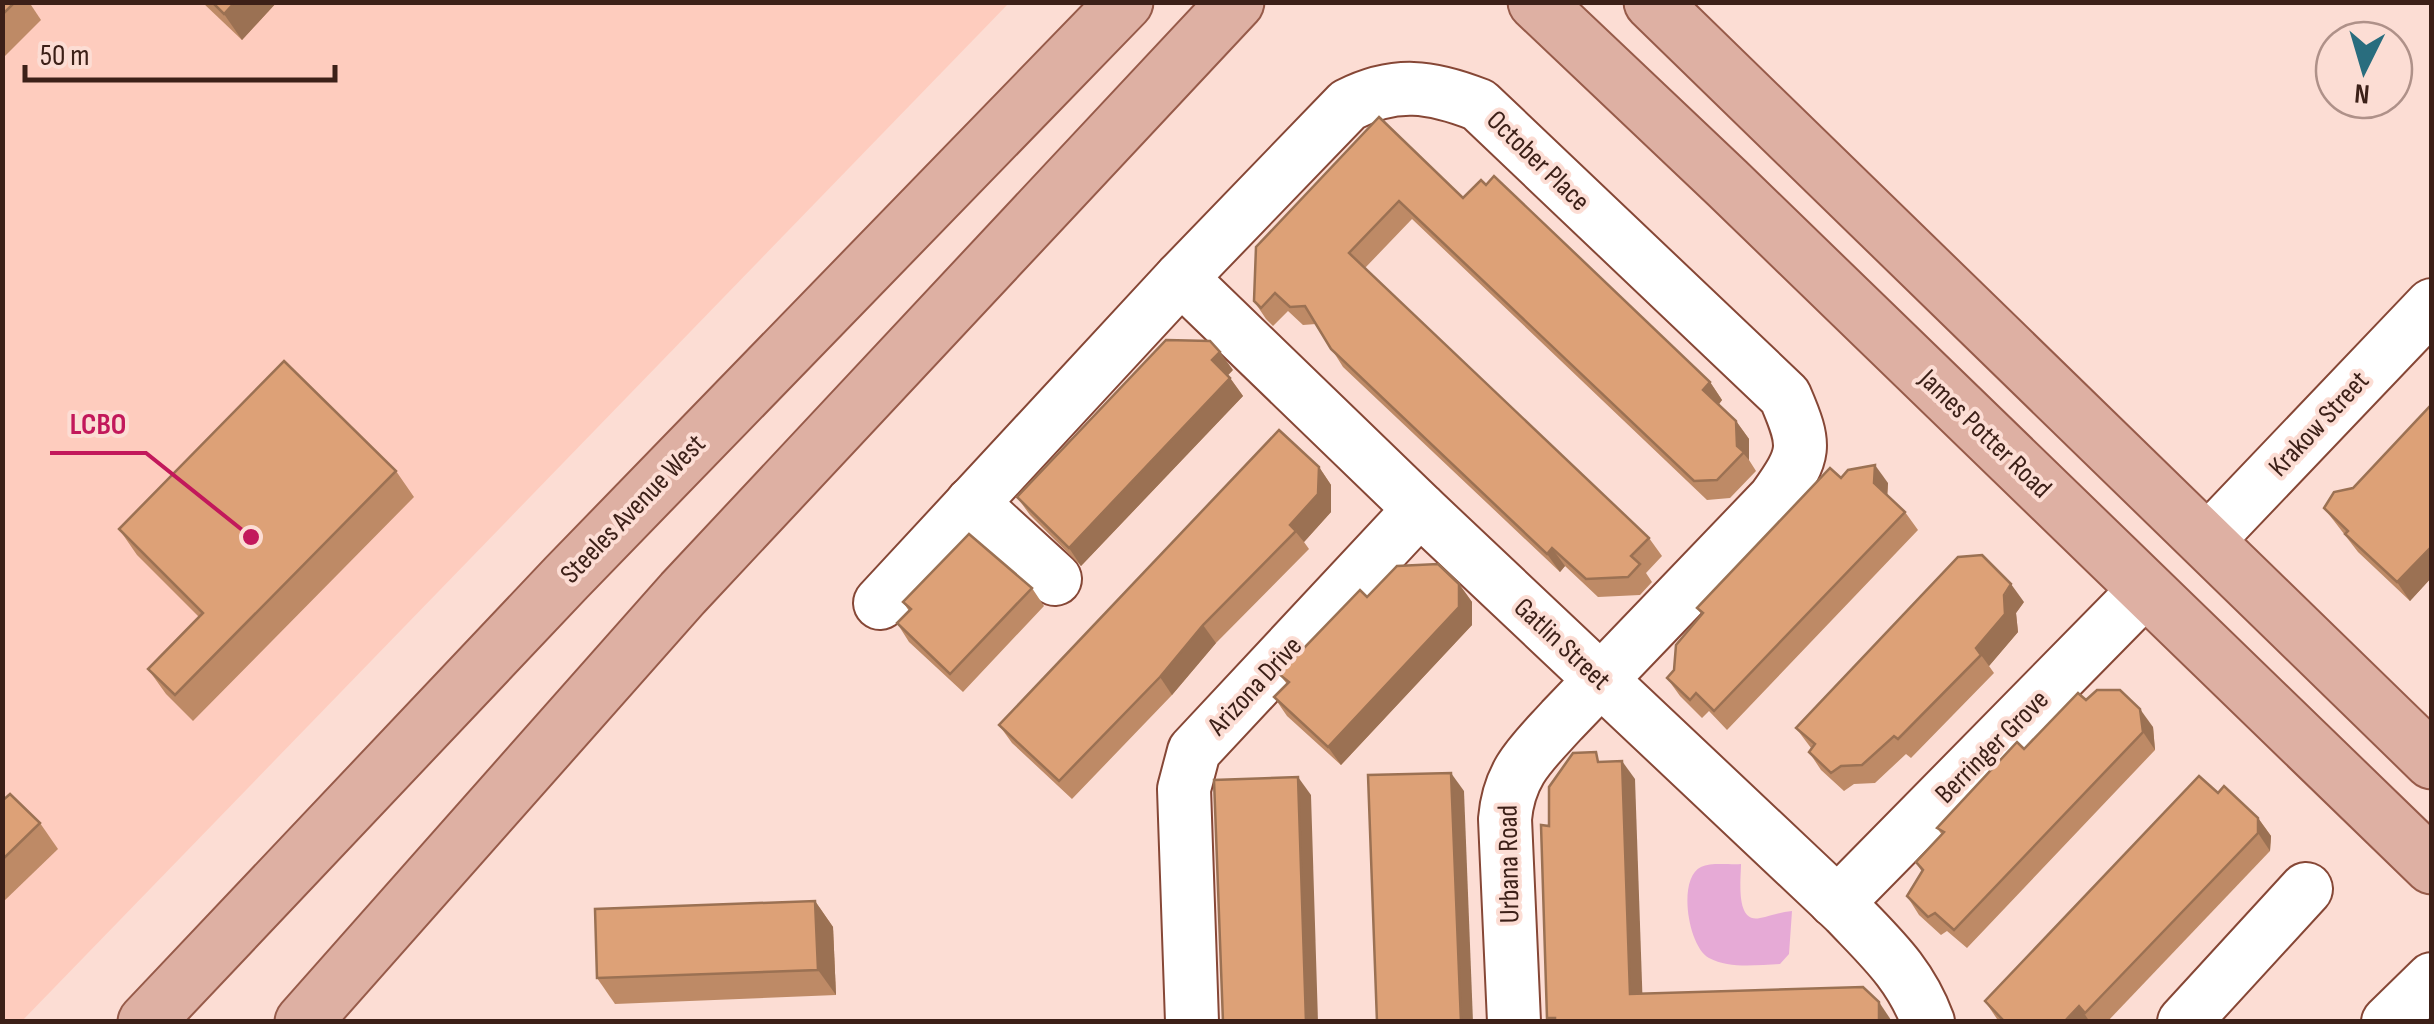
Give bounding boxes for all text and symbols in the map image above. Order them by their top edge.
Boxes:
scale bar [25,20,335,82]
north arrow [2314,20,2414,120]
text: 50 m [40,38,89,74]
text: N [2353,76,2371,110]
street label: October Place [1480,104,1596,218]
street label: James Potter Road [1911,362,2058,505]
street label: Krakow Street [2262,365,2376,483]
callout: LCBO [50,393,146,453]
text: LCBO [70,407,126,443]
street label: Steeles Avenue West [554,428,712,590]
street label: Gatlin Street [1507,591,1617,697]
street label: Arizona Drive [1200,630,1309,743]
street label: Berringer Grove [1928,683,2056,811]
street label: Urbana Road [1491,805,1527,923]

